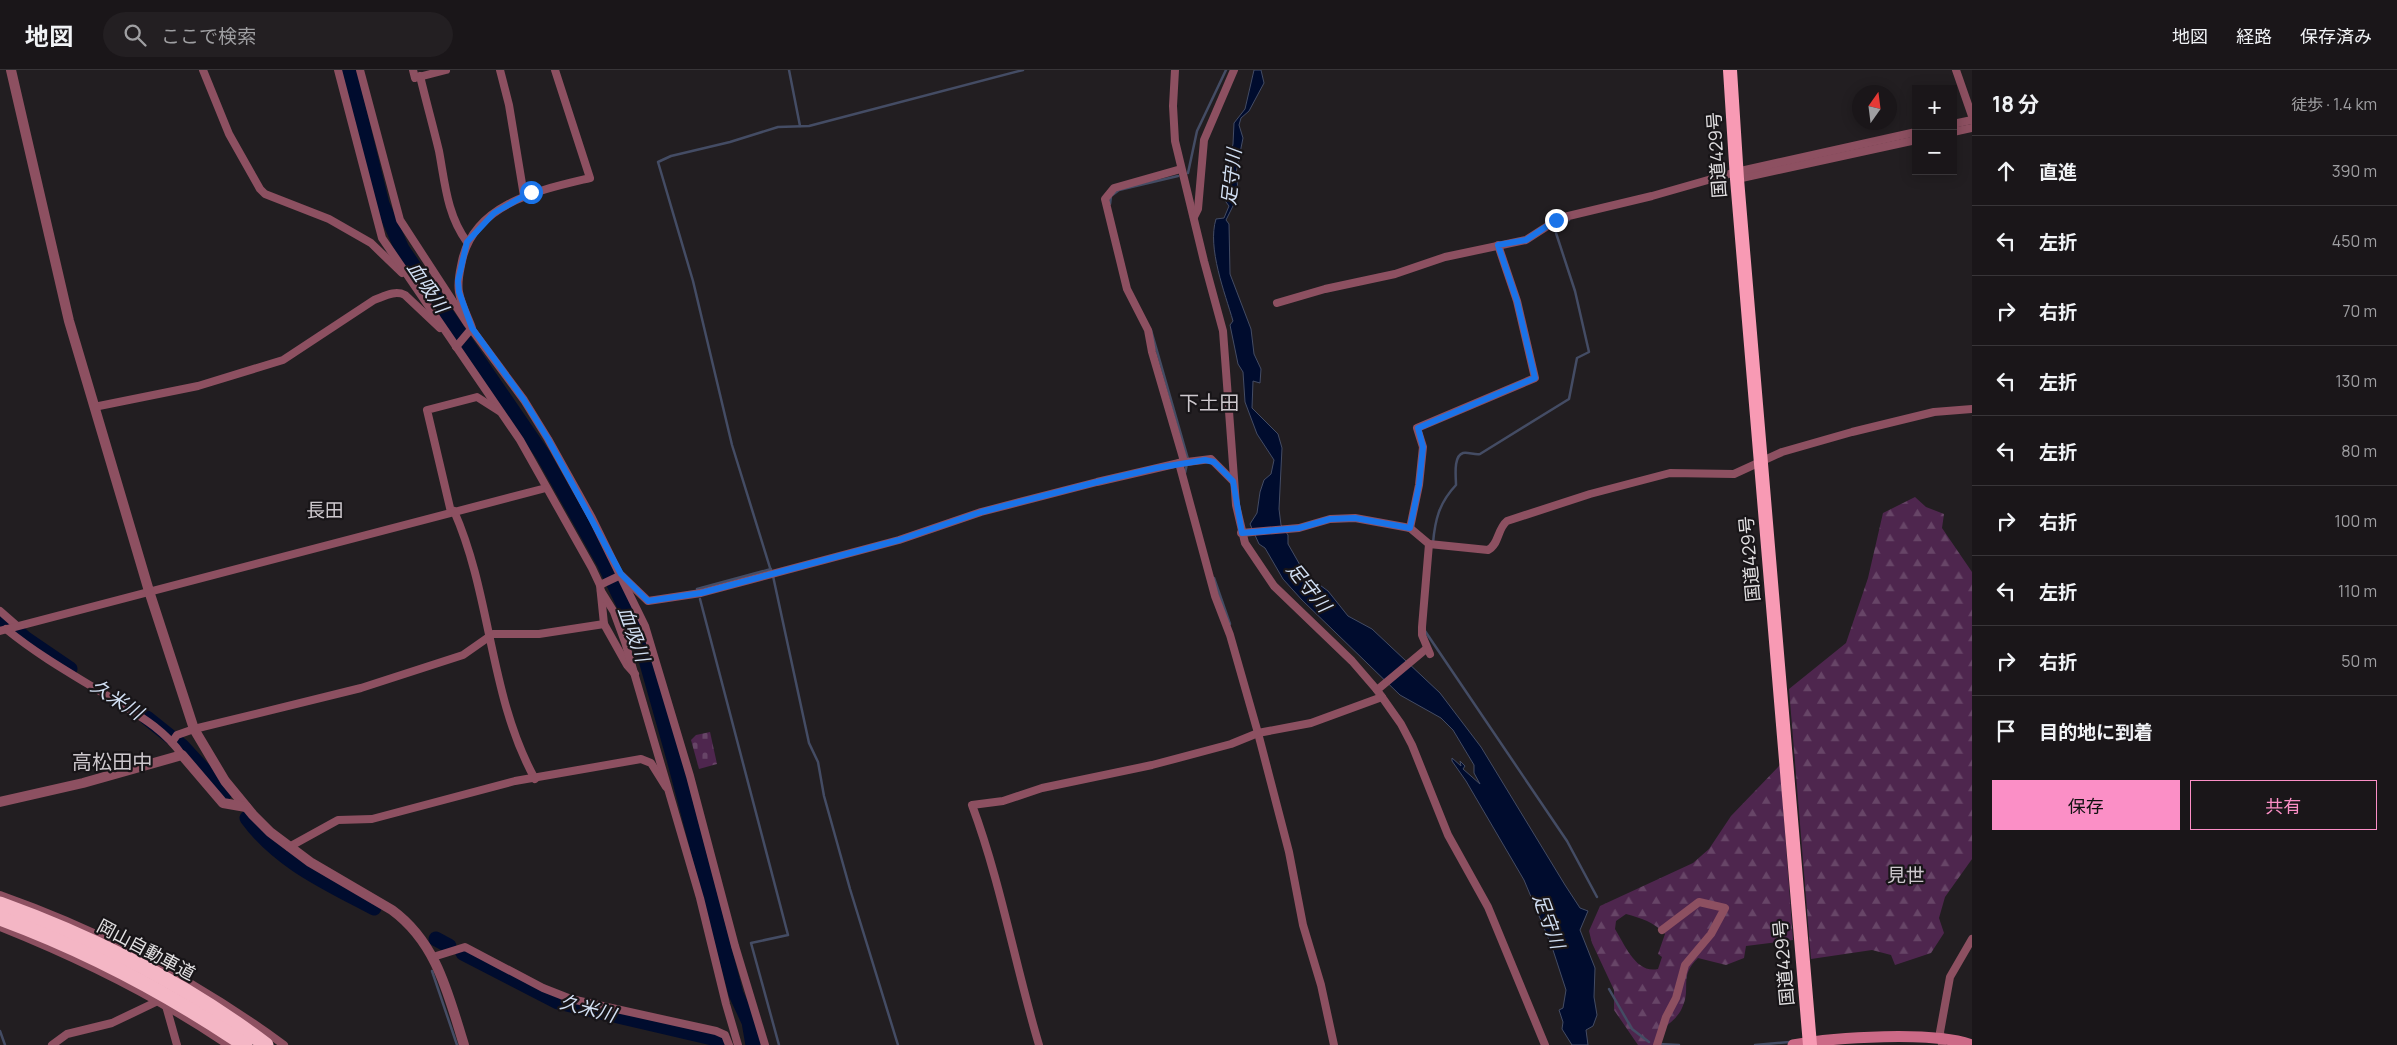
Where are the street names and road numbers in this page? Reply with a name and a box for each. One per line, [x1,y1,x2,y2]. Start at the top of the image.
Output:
street label: 国道429号 [1701,111,1731,199]
street label: 国道429号 [1733,515,1765,603]
street label: 岡山自動車道 [93,913,200,985]
street label: 国道429号 [1767,919,1799,1007]

